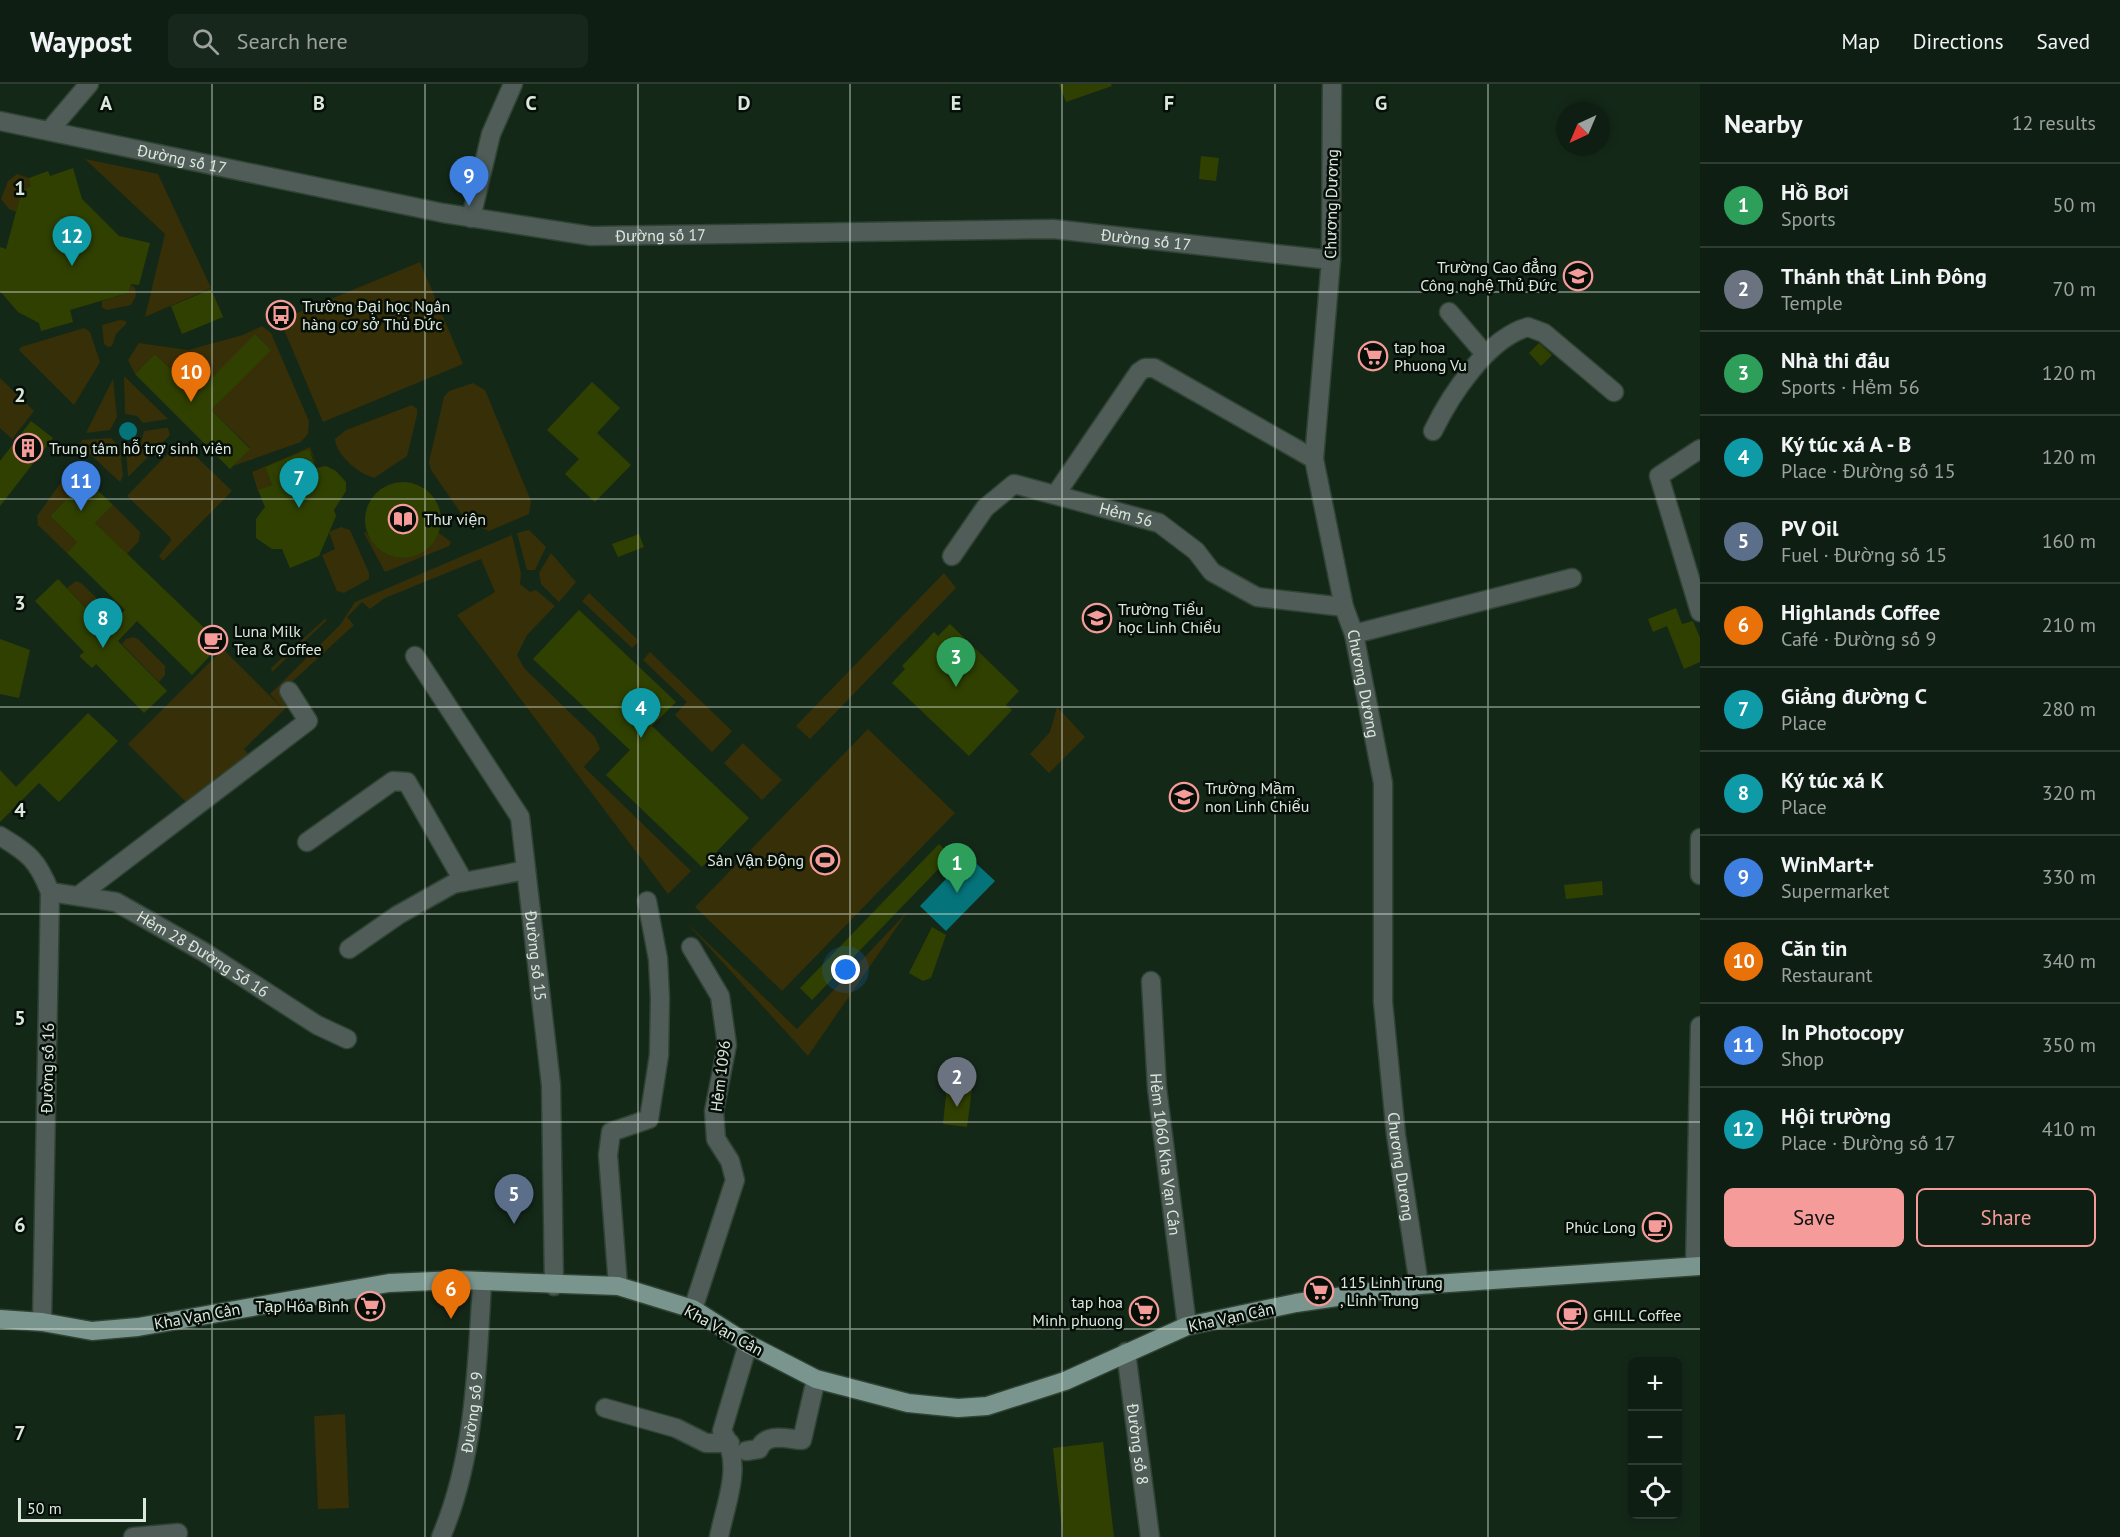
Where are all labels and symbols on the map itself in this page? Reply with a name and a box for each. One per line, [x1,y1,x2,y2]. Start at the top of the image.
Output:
text: A [100,90,113,116]
text: B [313,90,325,116]
text: C [525,90,537,116]
text: D [738,90,751,116]
text: E [951,90,961,116]
text: F [1164,90,1174,116]
text: G [1375,90,1387,116]
north arrow [1556,102,1610,156]
street label: Đường số 17 [135,140,228,178]
street label: Chương Dương [1320,149,1342,259]
pin: 9 [450,156,488,206]
text: 1 [14,175,26,201]
pin: 12 [52,216,92,266]
street label: Đường số 17 [614,224,706,246]
street label: Đường số 17 [1099,224,1192,254]
place label: Trường Cao đẳng Công nghệ Thủ Đức [1420,257,1557,295]
school or university icon: Trường Cao đẳng Công nghệ Thủ Đức [1562,260,1594,292]
place label: Trường Đại học Ngân hàng cơ sở Thủ Đức [302,296,450,334]
bus stop icon: Trường Đại học Ngân hàng cơ sở Thủ Đức [265,299,297,331]
place label: tap hoa Phuong Vu [1394,337,1467,375]
supermarket icon: tap hoa Phuong Vu [1357,340,1389,372]
pin: 10 [172,352,210,402]
text: 2 [14,382,26,408]
building icon: Trung tâm hỗ trợ sinh viên [12,432,44,464]
place label: Trung tâm hỗ trợ sinh viên [49,438,232,458]
pin: 7 [280,458,318,508]
pin: 11 [62,462,100,511]
street label: Hẻm 56 [1097,497,1155,531]
library icon: Thư viện [387,503,419,535]
place label: Thư viện [424,509,486,529]
text: 3 [14,590,26,616]
pin: 8 [84,598,122,648]
place label: Trường Tiểu học Linh Chiểu [1118,599,1221,637]
school or university icon: Trường Tiểu học Linh Chiểu [1081,602,1113,634]
place label: Luna Milk Tea & Coffee [234,621,322,659]
cafe icon: Luna Milk Tea & Coffee [197,624,229,656]
street label: Chương Dương [1343,628,1384,739]
pin: 3 [936,638,976,687]
pin: 4 [622,688,660,738]
place label: Trường Mầm non Linh Chiểu [1205,778,1309,816]
school or university icon: Trường Mầm non Linh Chiểu [1168,781,1200,813]
text: 4 [14,797,26,823]
sports icon: Sân Vận Động [809,844,841,876]
pin: 1 [938,844,976,893]
place label: Sân Vận Động [707,850,804,870]
street label: Hẻm 28 Đường Số 16 [133,906,273,1001]
street label: Đường số 15 [521,909,551,1002]
your location [831,955,860,984]
text: 5 [14,1005,26,1031]
street label: Đường số 16 [36,1023,58,1114]
street label: Hẻm 1096 [706,1039,734,1113]
pin: 2 [938,1058,976,1107]
street label: Hẻm 1060 Kha Vạn Cân [1146,1073,1185,1237]
street label: Chương Dương [1384,1111,1419,1222]
pin: 5 [494,1174,534,1224]
cafe icon: Phúc Long [1641,1211,1673,1243]
text: 6 [14,1212,26,1238]
place label: Phúc Long [1565,1217,1636,1237]
pin: 6 [432,1270,470,1319]
place label: 115 Linh Trung , Linh Trung [1340,1272,1443,1310]
supermarket icon: 115 Linh Trung , Linh Trung [1303,1275,1335,1307]
supermarket icon: Tạp Hóa Bình [354,1290,386,1322]
place label: tap hoa Minh phuong [1032,1292,1123,1330]
supermarket icon: tap hoa Minh phuong [1128,1295,1160,1327]
place label: Tạp Hóa Bình [256,1296,349,1316]
street label: Kha Vạn Cân [1186,1298,1276,1336]
street label: Kha Vạn Cân [152,1299,242,1333]
cafe icon: GHILL Coffee [1556,1299,1588,1331]
street label: Kha Vạn Cân [681,1300,767,1360]
place label: GHILL Coffee [1593,1305,1681,1325]
street label: Đường số 9 [456,1371,486,1455]
street label: Đường số 8 [1123,1401,1153,1486]
text: 7 [14,1420,26,1446]
scale bar [18,1495,146,1522]

